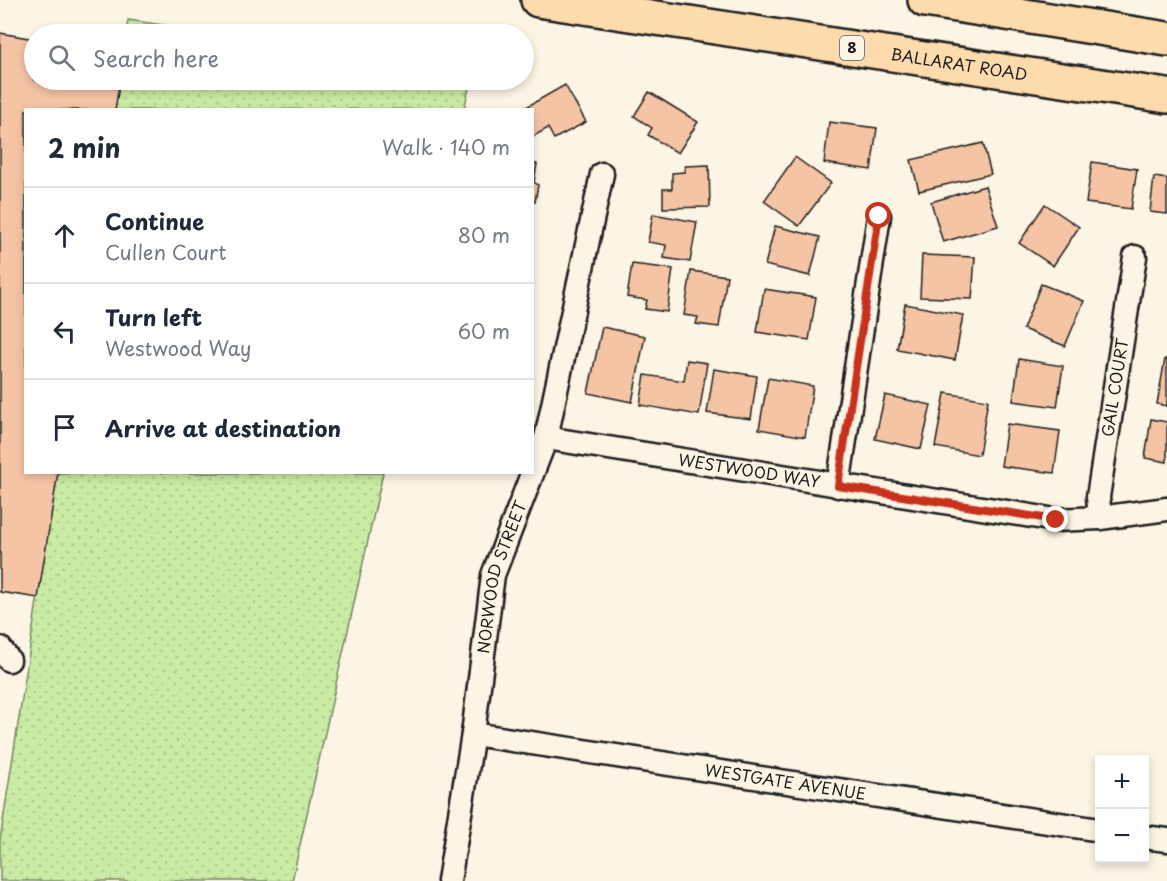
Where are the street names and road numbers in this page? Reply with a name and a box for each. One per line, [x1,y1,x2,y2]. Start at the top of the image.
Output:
road number: 8 [840,36,864,60]
street label: BALLARAT ROAD [889,41,1029,86]
street label: GAIL COURT [1094,336,1133,438]
street label: WESTWOOD WAY [677,446,822,493]
street label: NORWOOD STREET [470,497,532,655]
street label: WESTGATE AVENUE [703,757,868,805]

